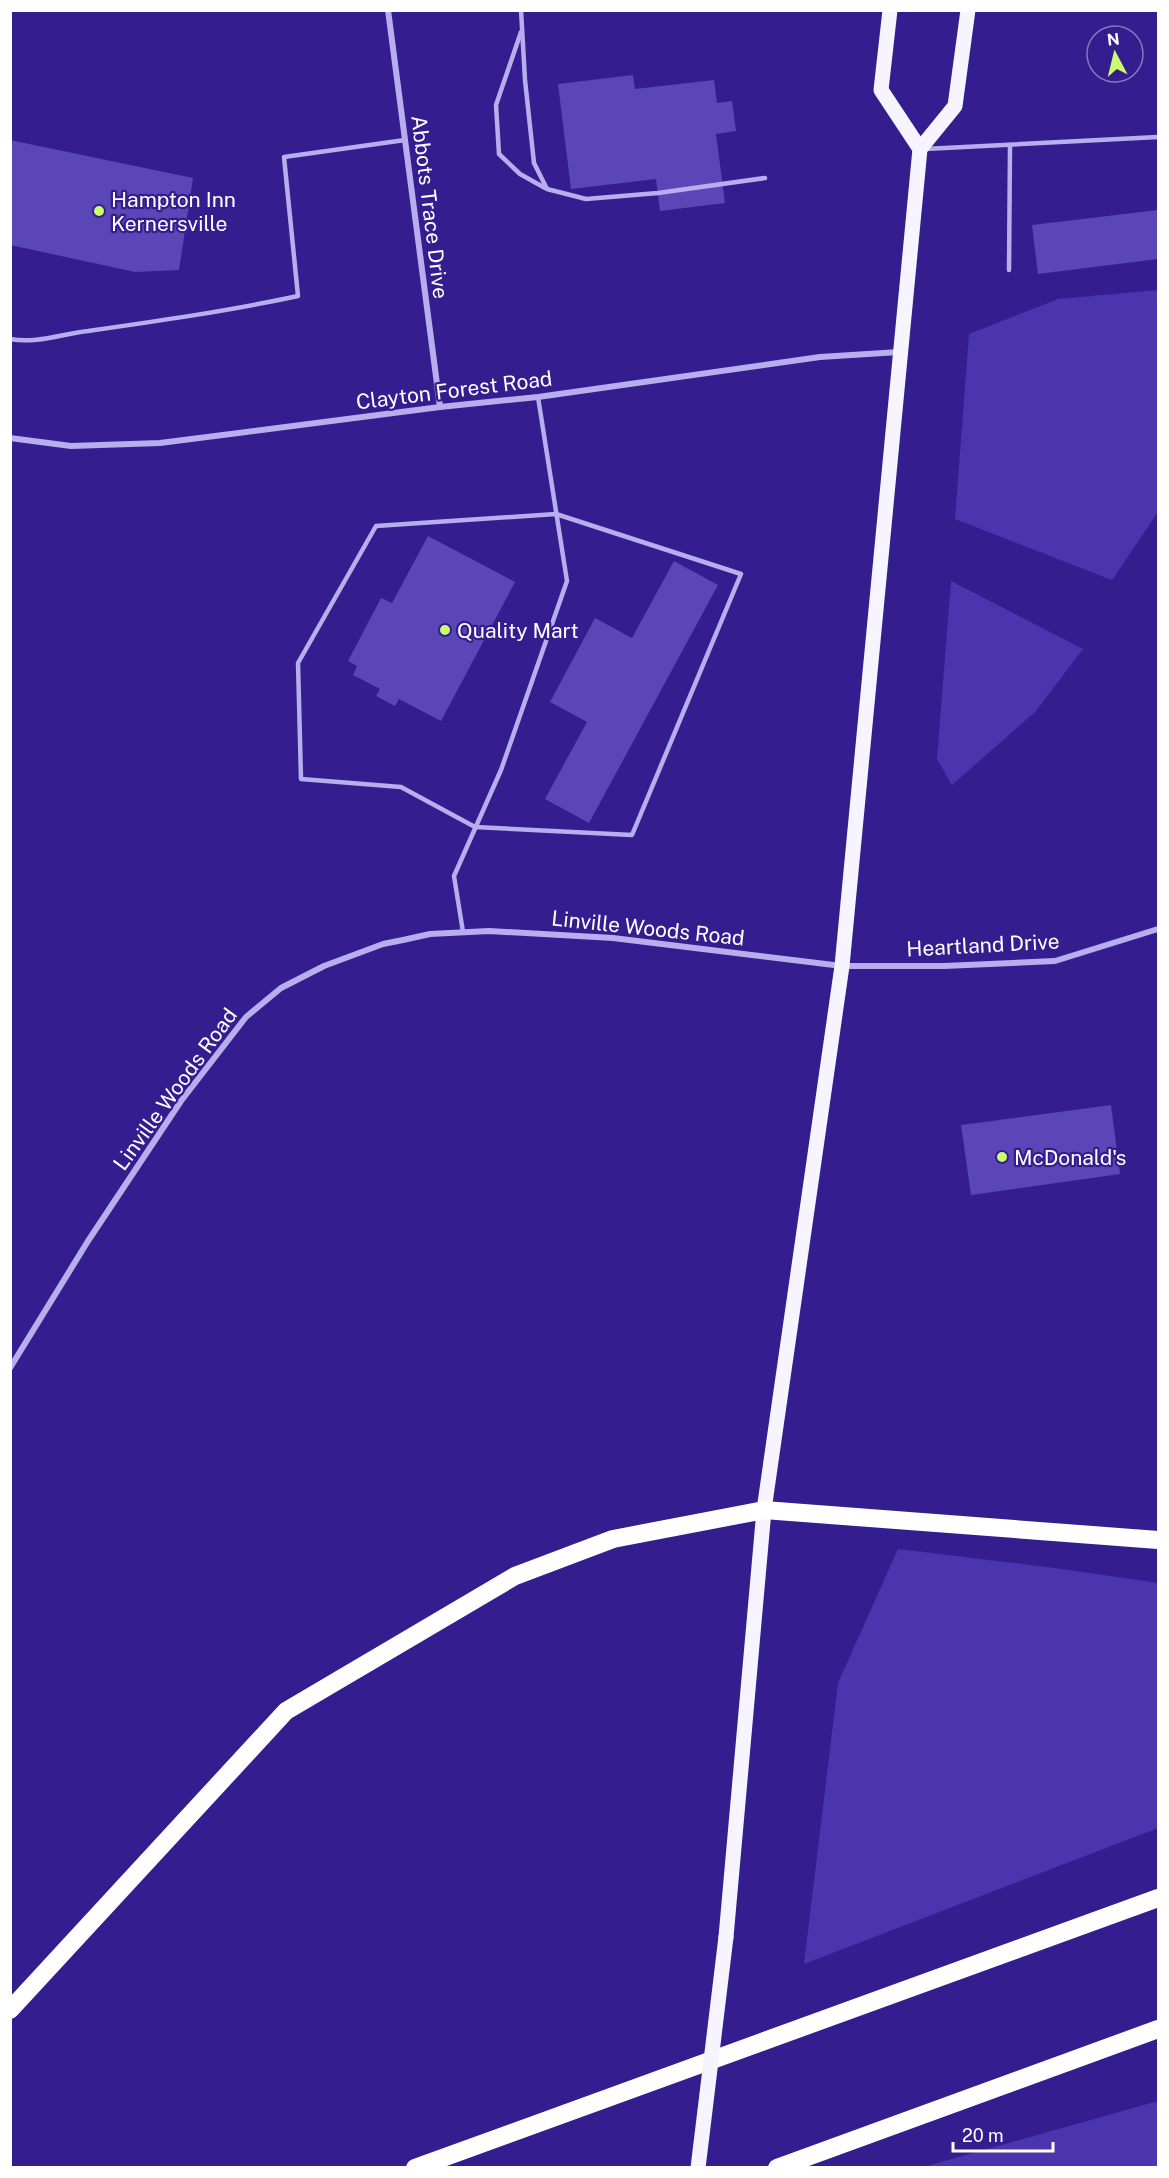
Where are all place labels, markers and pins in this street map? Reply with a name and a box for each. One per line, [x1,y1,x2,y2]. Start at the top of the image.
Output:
place label: Hampton Inn Kernersville [111,187,236,236]
marker: Hampton Inn Kernersville [92,204,106,218]
place label: Quality Mart [457,618,579,643]
marker: Quality Mart [438,623,452,637]
place label: McDonald's [1014,1145,1126,1170]
marker: McDonald's [995,1150,1009,1164]

